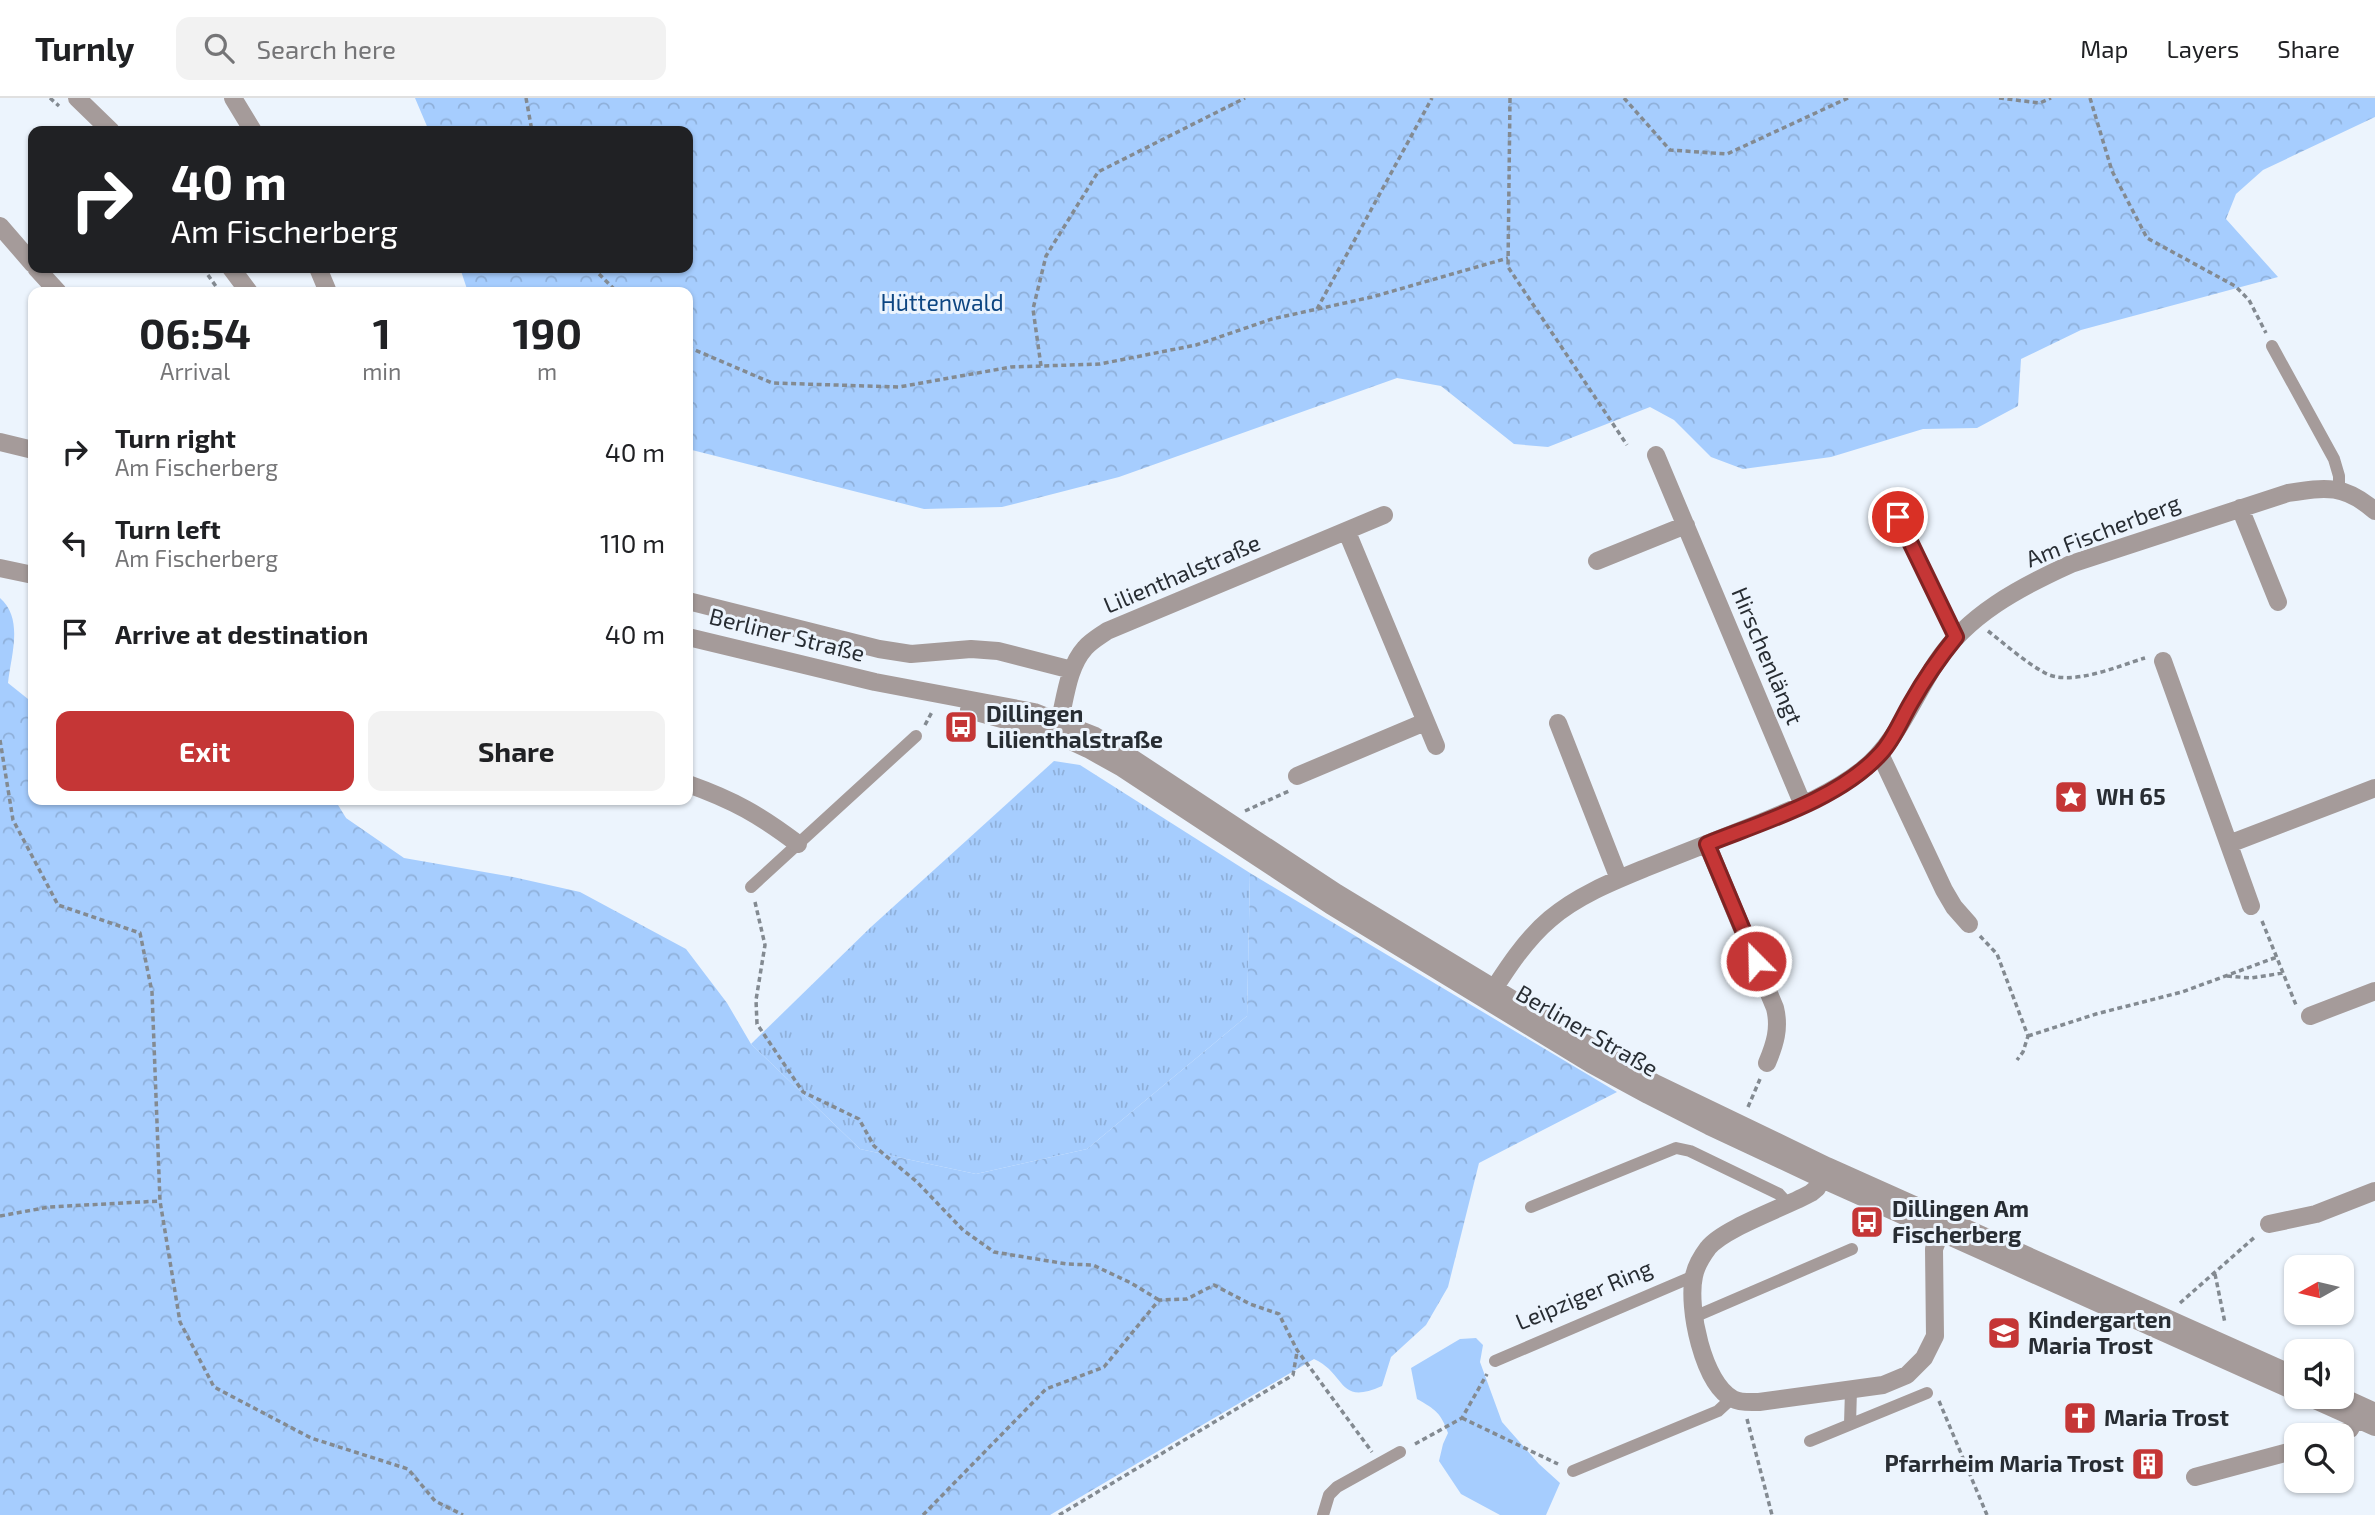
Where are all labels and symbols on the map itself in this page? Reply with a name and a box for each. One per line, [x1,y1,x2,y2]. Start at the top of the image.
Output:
park label: Hüttenwald [880,288,1004,316]
pin [1868,487,1928,547]
street label: Am Fischerberg [2022,488,2184,572]
street label: Lilienthalstraße [1099,527,1264,619]
street label: Hirschenlängt [1726,583,1810,729]
street label: Berliner Straße [707,601,868,667]
place label: Dillingen Lilienthalstraße [986,699,1163,753]
bus stop icon: Dillingen Lilienthalstraße [942,708,980,746]
place icon: WH 65 [2052,778,2090,816]
place label: WH 65 [2096,782,2166,810]
position arrow [1719,924,1793,998]
street label: Berliner Straße [1512,978,1663,1082]
place label: Dillingen Am Fischerberg [1892,1194,2029,1248]
bus stop icon: Dillingen Am Fischerberg [1848,1203,1886,1241]
street label: Leipziger Ring [1511,1253,1656,1335]
north arrow [2284,1255,2354,1325]
place label: Kindergarten Maria Trost [2028,1305,2172,1359]
school or university icon: Kindergarten Maria Trost [1985,1314,2023,1352]
church icon: Maria Trost [2061,1399,2099,1437]
place label: Maria Trost [2104,1403,2229,1431]
building icon: Pfarrheim Maria Trost [2129,1445,2167,1483]
place label: Pfarrheim Maria Trost [1885,1449,2124,1477]

